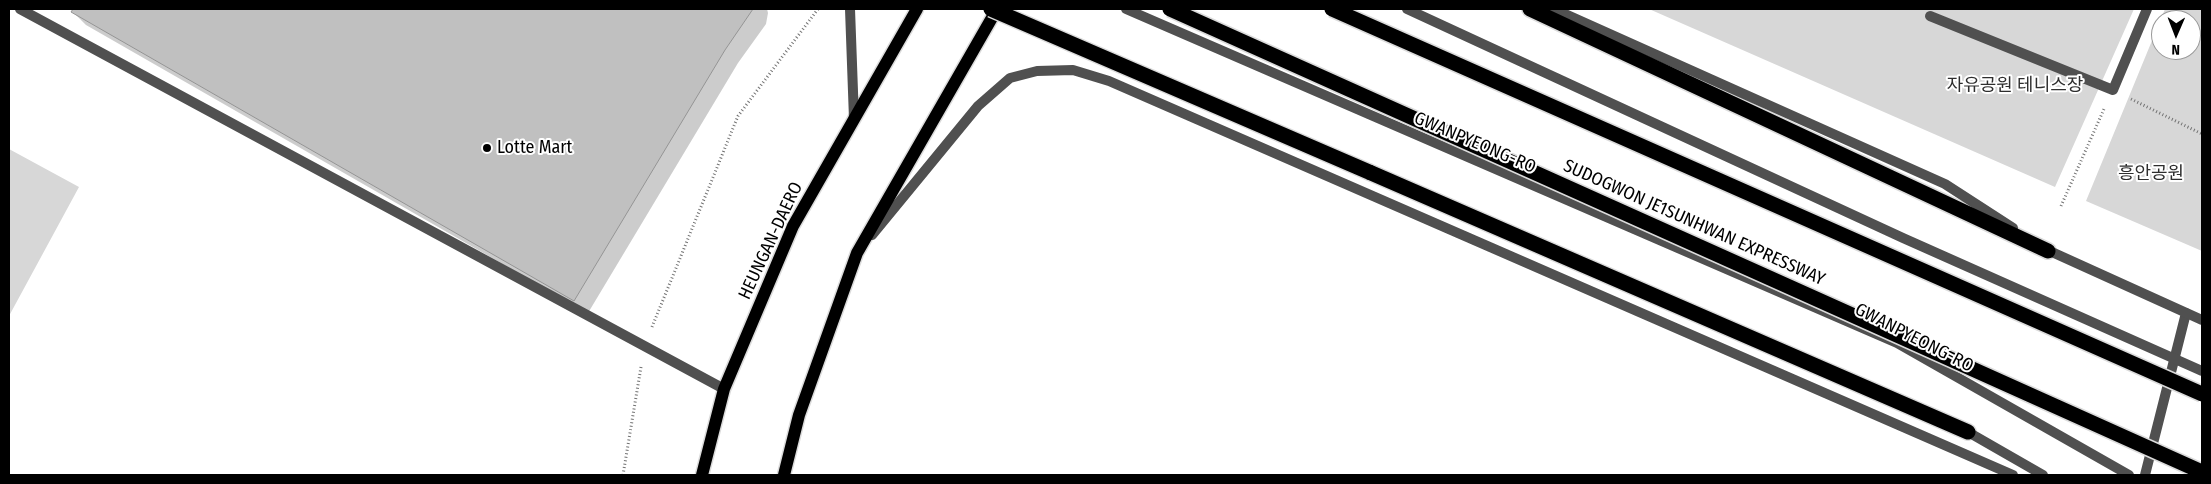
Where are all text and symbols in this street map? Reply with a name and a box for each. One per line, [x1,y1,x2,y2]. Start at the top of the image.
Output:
north arrow [2151,10,2201,60]
text: N [2171,41,2180,58]
park label: 자유공원 테니스장 [1947,75,2083,97]
street label: GWANPYEONG-RO [1411,108,1539,178]
place label: Lotte Mart [497,137,572,159]
marker: Lotte Mart [481,142,493,154]
street label: SUDOGWON JE1SUNHWAN EXPRESSWAY [1560,155,1828,291]
park label: 흥안공원 [2118,163,2184,185]
street label: HEUNGAN-DAERO [734,179,808,303]
street label: GWANPYEONG-RO [1851,299,1977,377]

